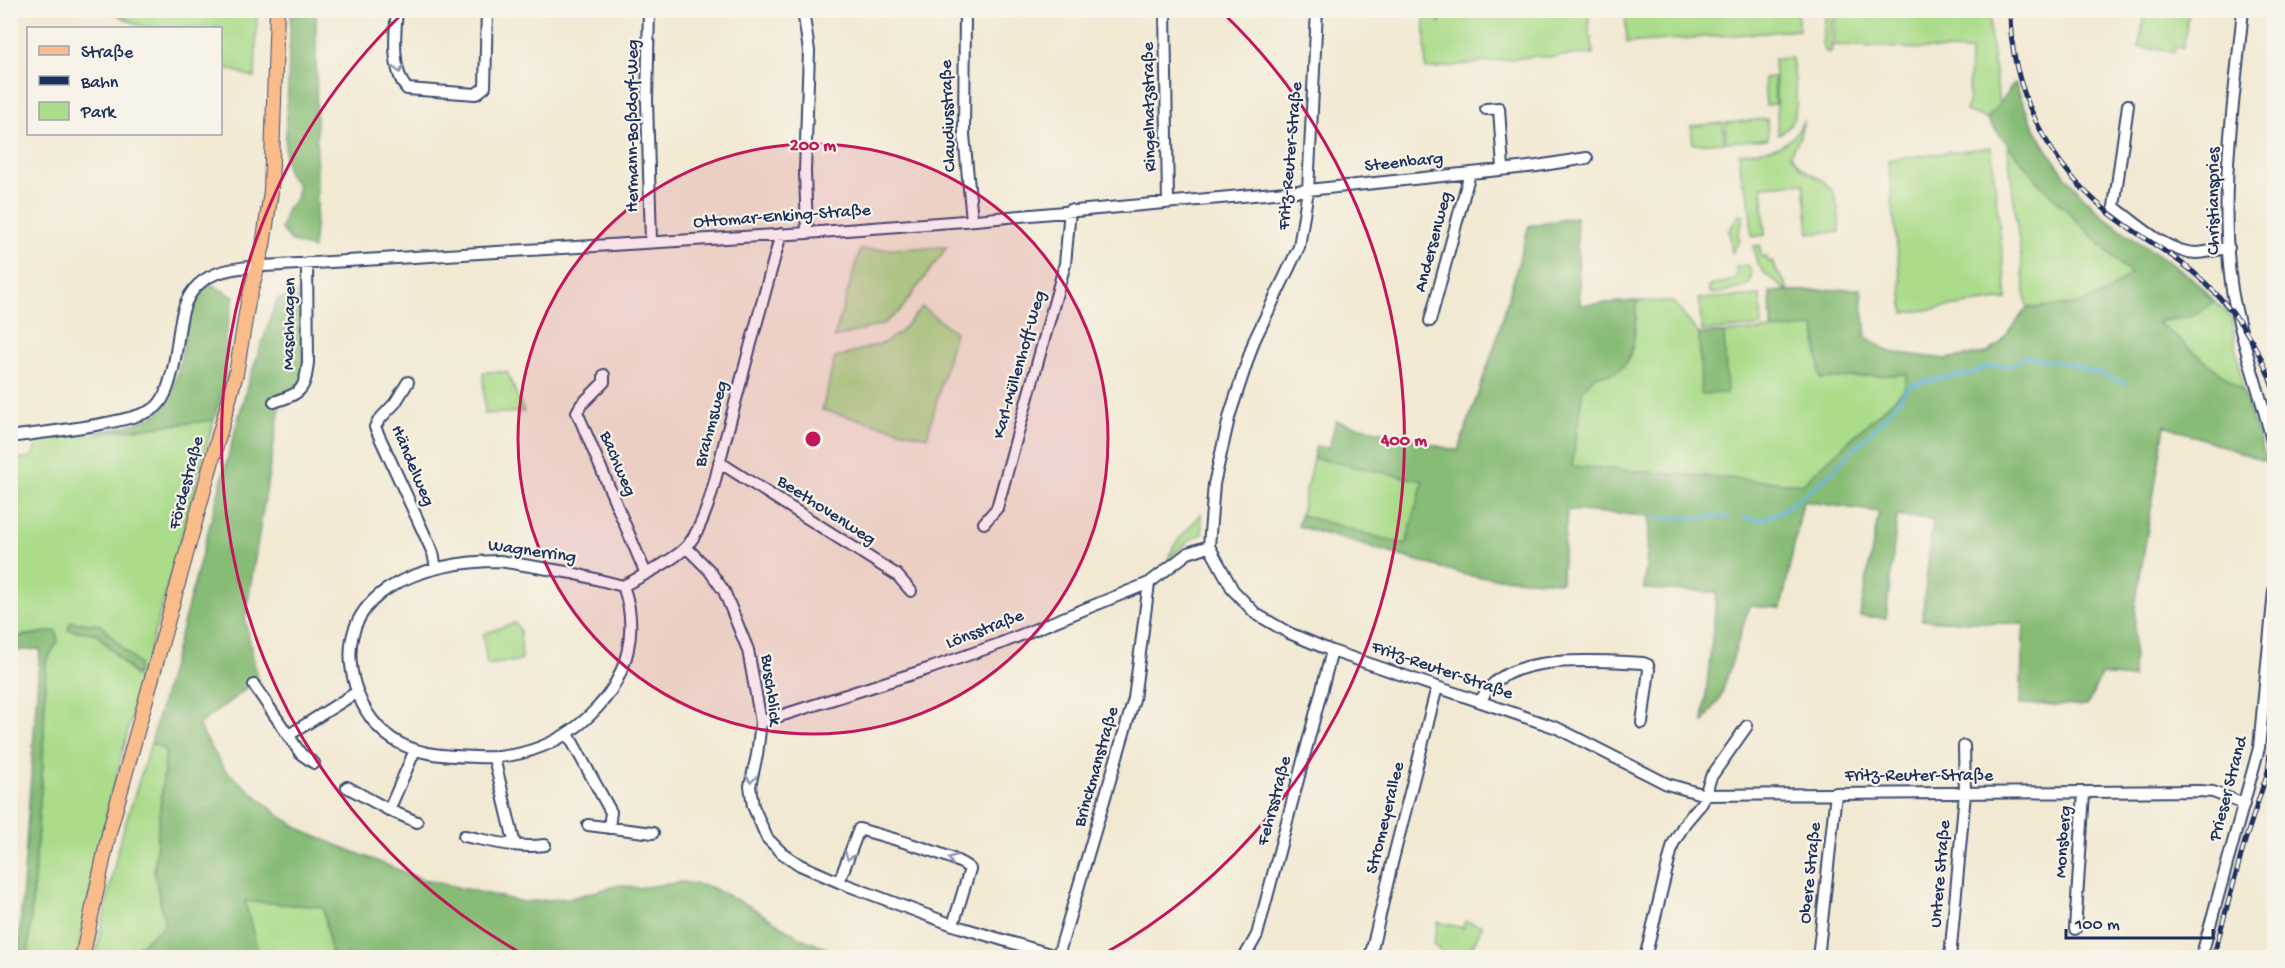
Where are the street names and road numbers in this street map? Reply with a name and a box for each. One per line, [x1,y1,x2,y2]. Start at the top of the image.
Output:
street label: Hermann-Boßdorf-Weg [623,39,644,213]
street label: Ringelnatzstraße [1138,41,1162,172]
street label: Claudiusstraße [937,59,961,172]
street label: Fritz-Reuter-Straße [1274,80,1308,232]
street label: Christianspries [2204,146,2225,255]
street label: Steenbarg [1364,148,1444,178]
street label: Andersenweg [1410,189,1458,295]
street label: Ottomar-Enking-Straße [692,200,872,234]
street label: Maschhagen [279,277,301,370]
street label: Karl-Müllenhoff-Weg [989,289,1051,441]
street label: Brahmsweg [690,379,734,470]
street label: Händelweg [386,422,438,510]
street label: Bachweg [594,427,640,500]
street label: Fördestraße [164,434,210,533]
street label: Beethovenweg [772,471,879,551]
street label: Wagnerring [487,535,577,569]
street label: Lönsstraße [943,605,1028,654]
street label: Fritz-Reuter-Straße [1367,637,1516,705]
street label: Buschblick [755,652,785,729]
street label: Brinckmanstraße [1070,704,1124,830]
street label: Prieser Strand [2205,733,2253,844]
street label: Fehrsstraße [1253,753,1297,849]
street label: Stromeyerallee [1362,759,1410,876]
street label: Fritz-Reuter-Straße [1844,766,1994,787]
street label: Monsberg [2051,805,2077,879]
street label: Untere Straße [1926,819,1956,929]
street label: Obere Straße [1795,821,1827,925]

